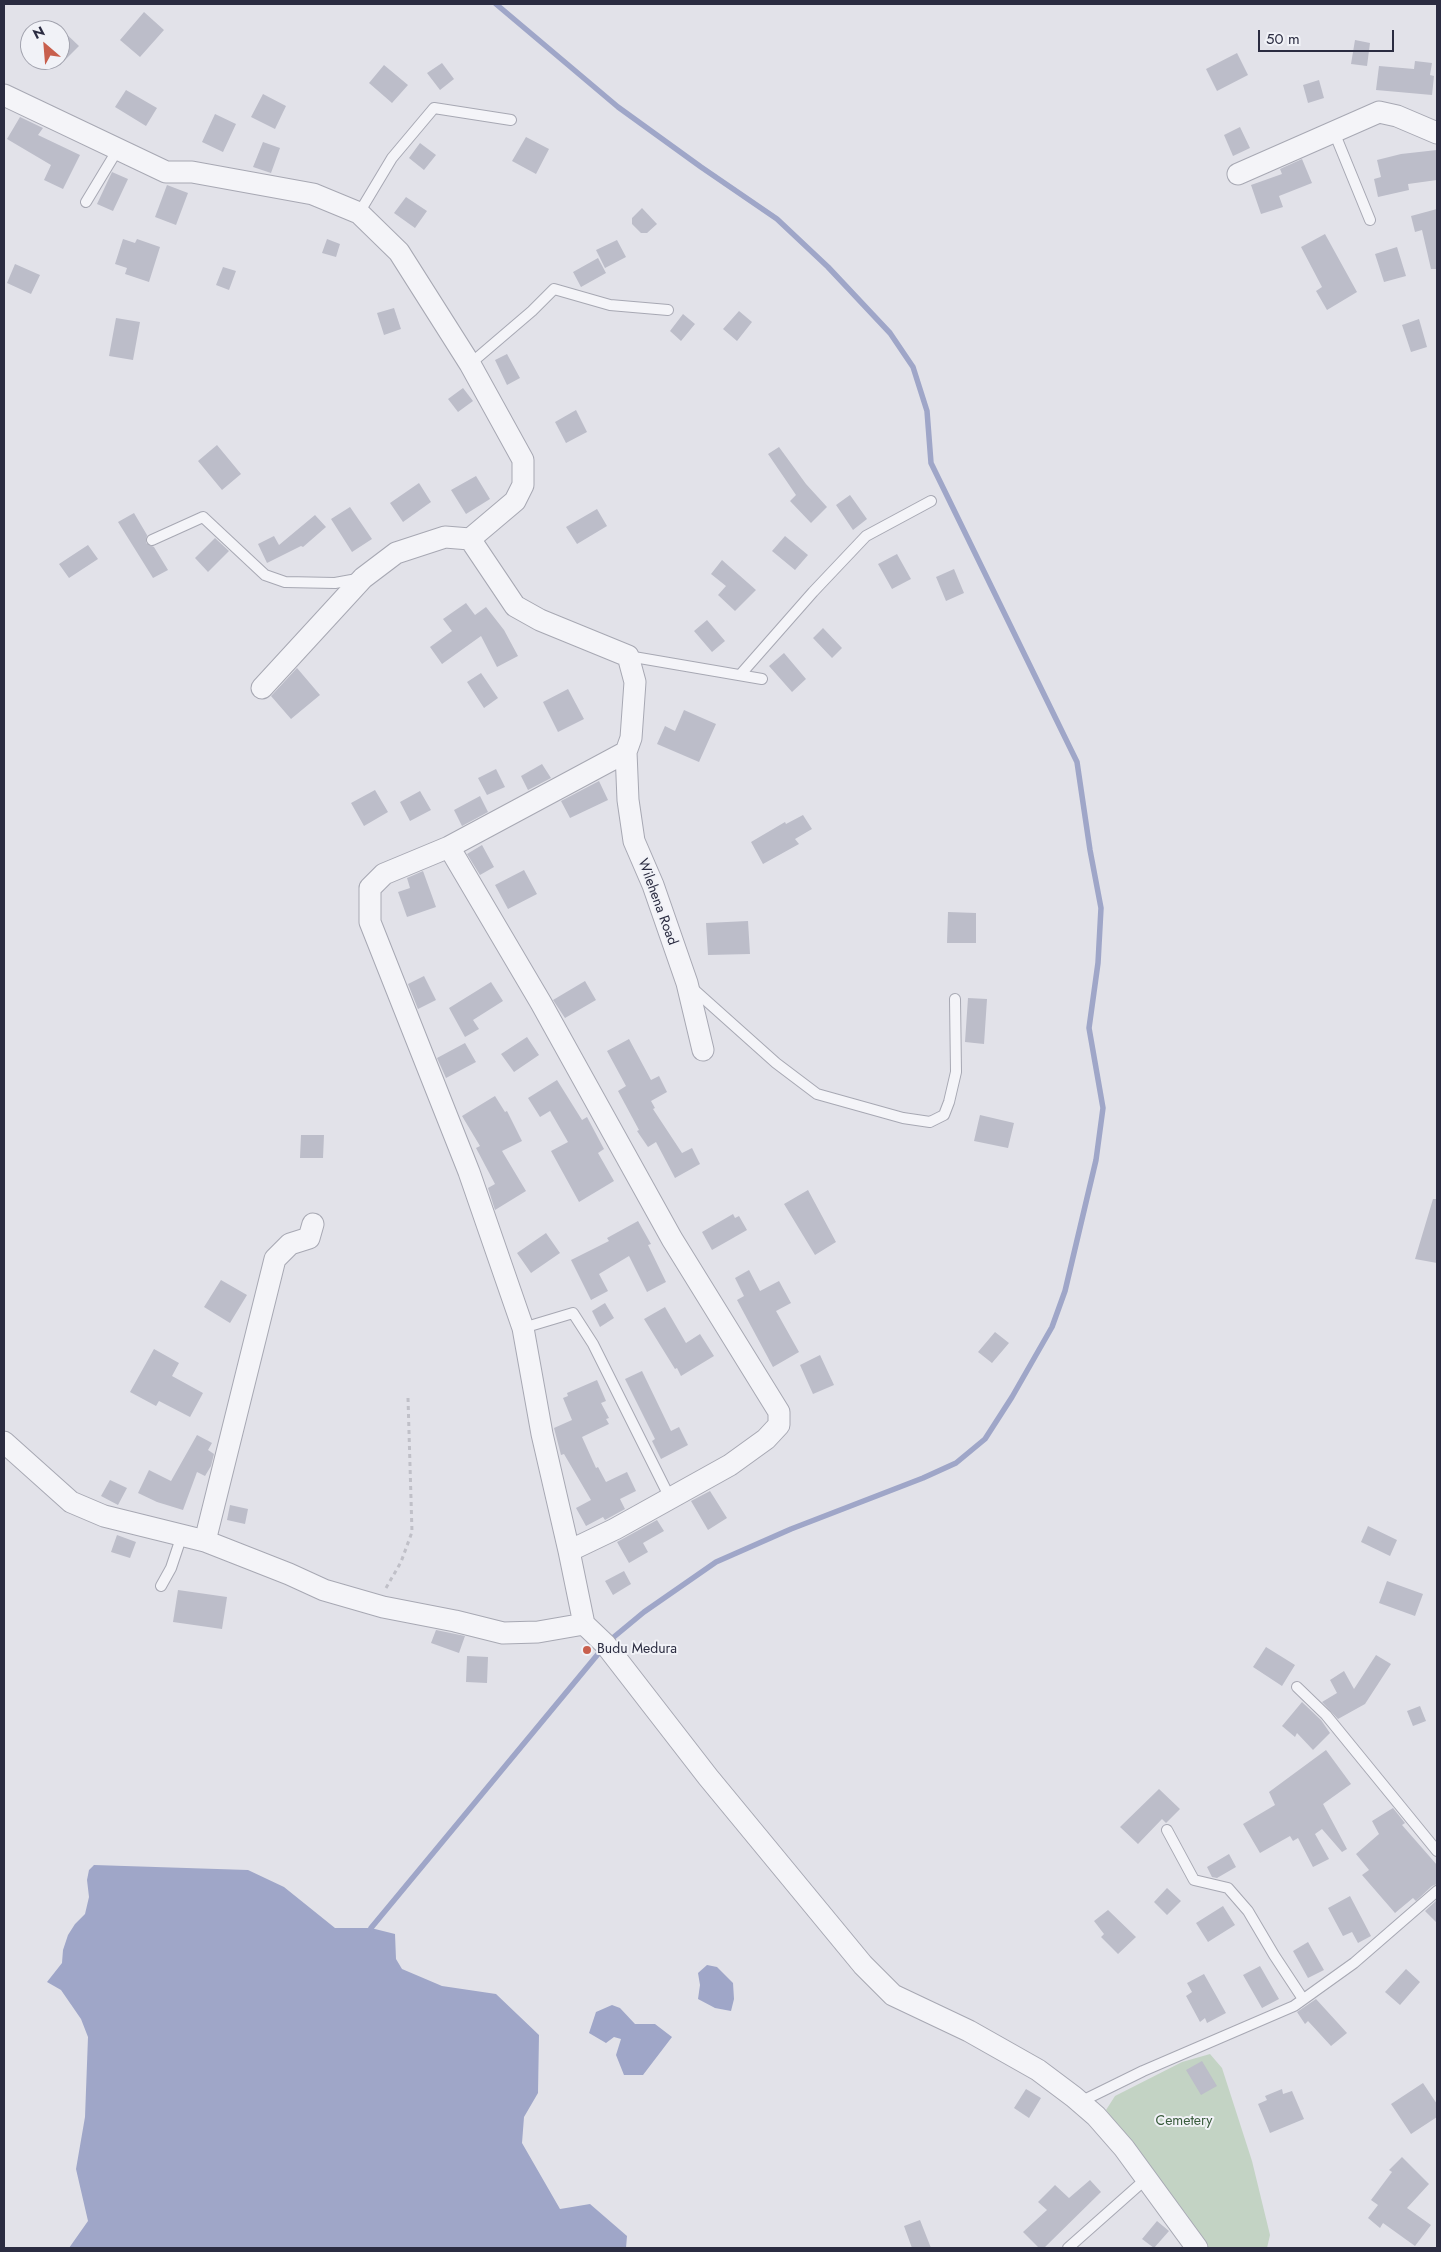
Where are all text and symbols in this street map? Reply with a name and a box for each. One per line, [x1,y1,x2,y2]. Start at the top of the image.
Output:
north arrow [20,20,70,70]
scale bar [1261,20,1397,52]
text: N [29,21,48,44]
text: 50 m [1266,28,1300,50]
street label: Wilehena Road [634,856,680,948]
place label: Budu Medura [597,1642,677,1658]
marker: Budu Medura [581,1644,593,1656]
park label: Cemetery [1156,2114,1212,2130]

